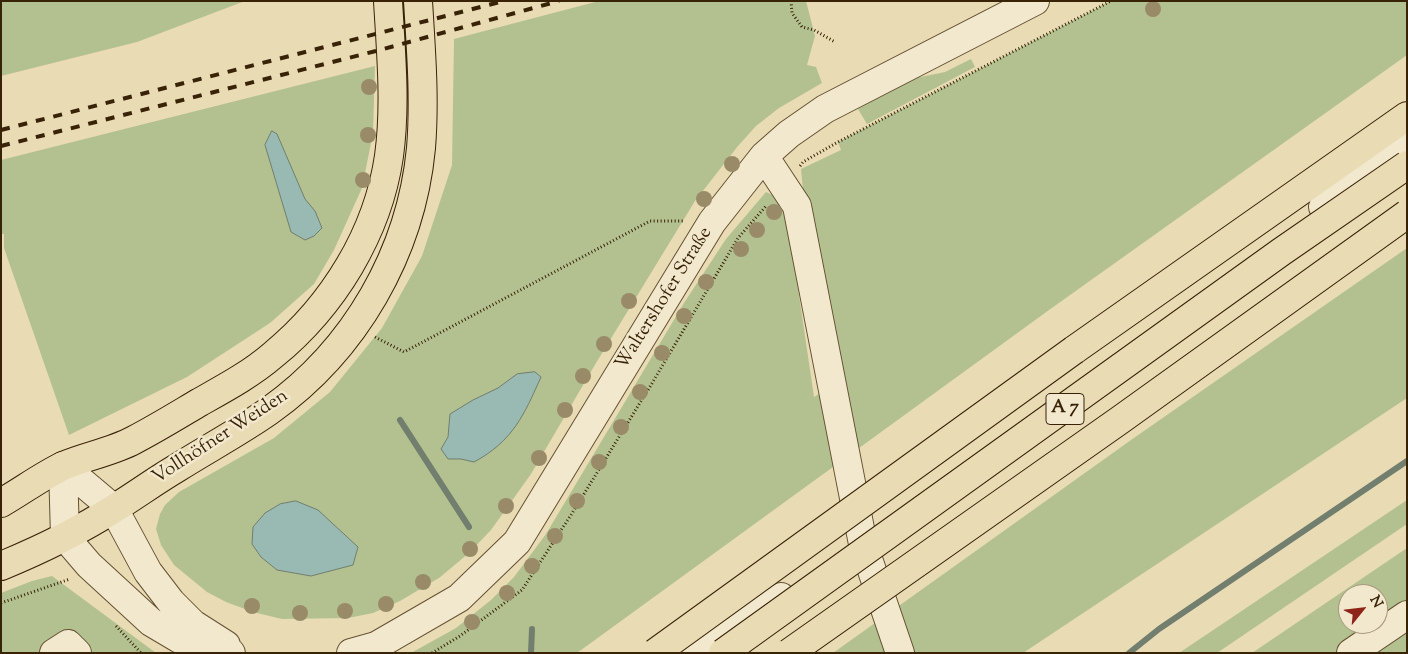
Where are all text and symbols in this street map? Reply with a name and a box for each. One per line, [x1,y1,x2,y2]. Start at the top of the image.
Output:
street label: Waltershofer Straße [612,223,718,375]
street label: Vollhöfner Weiden [149,386,293,490]
road number: A 7 [1046,394,1084,424]
north arrow [1338,584,1388,634]
text: N [1364,592,1387,612]

